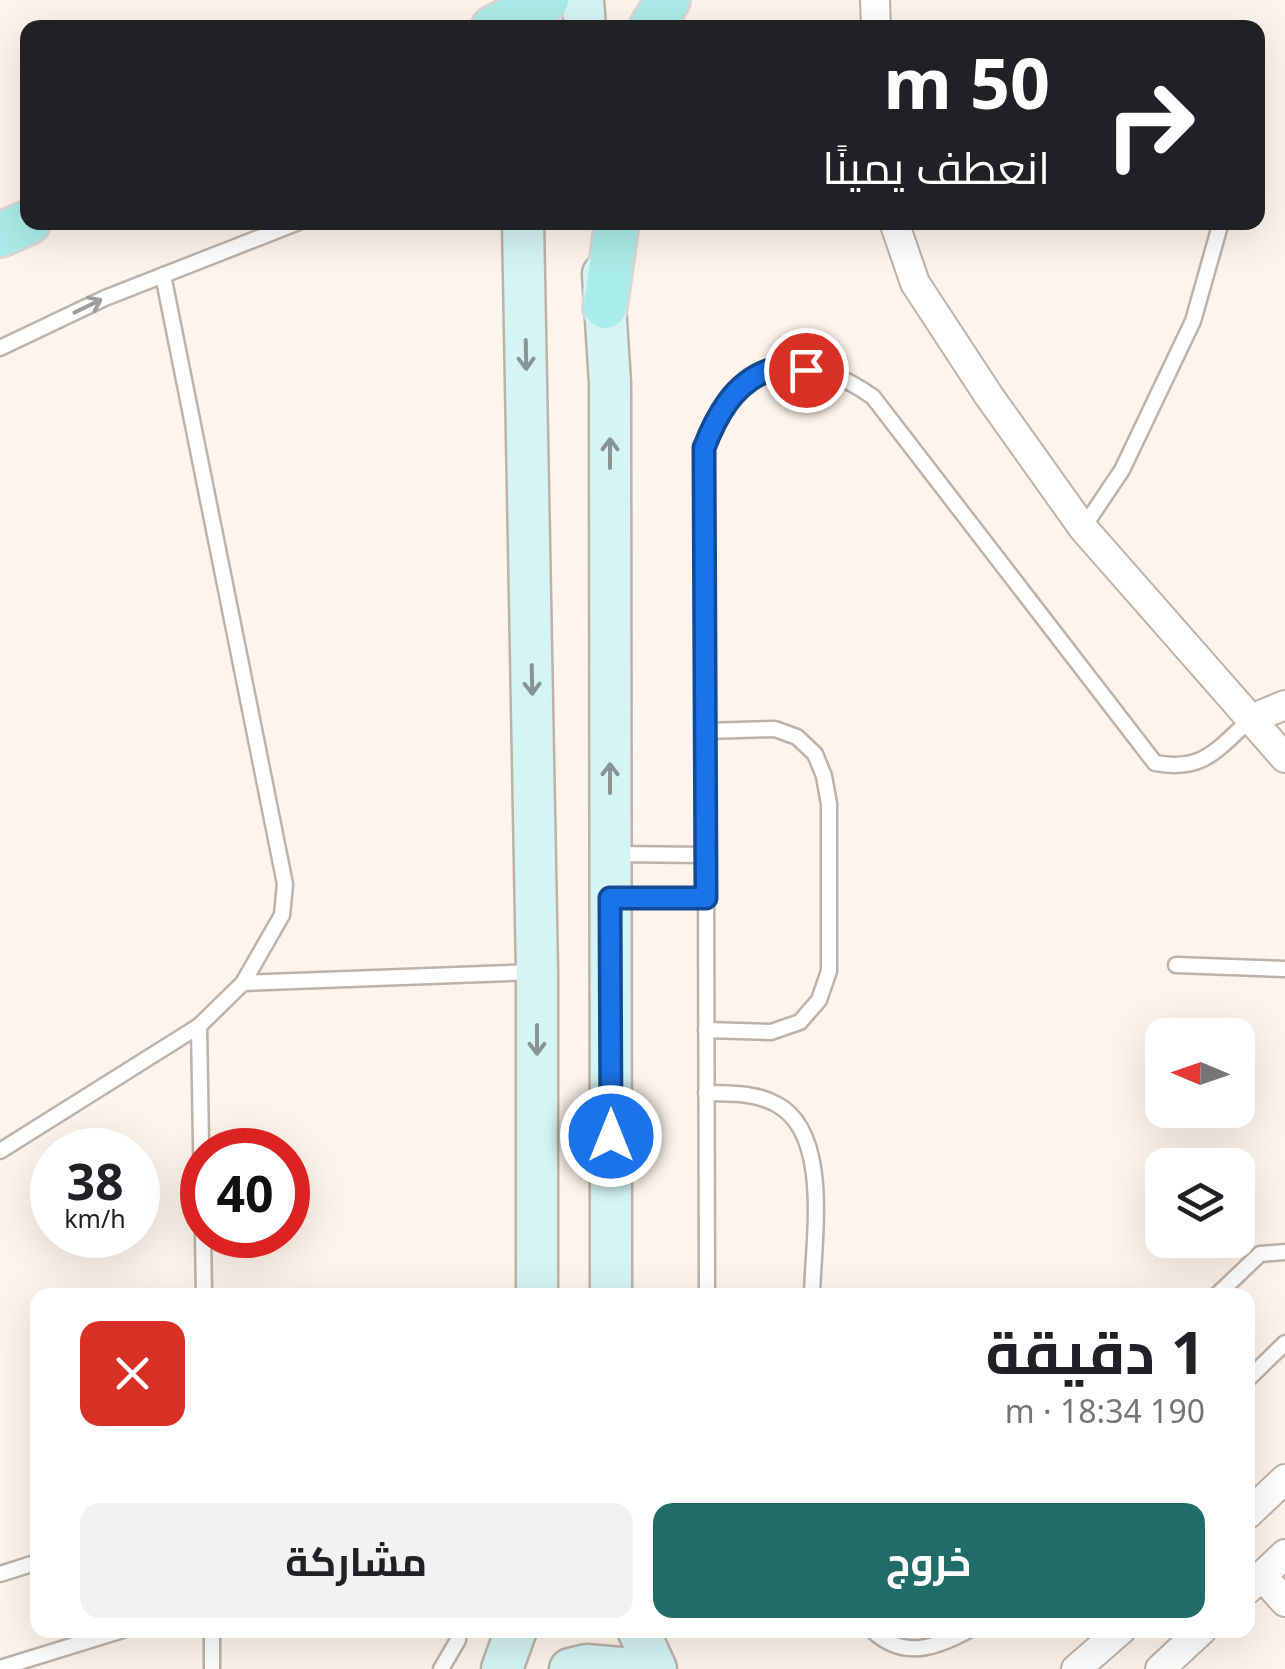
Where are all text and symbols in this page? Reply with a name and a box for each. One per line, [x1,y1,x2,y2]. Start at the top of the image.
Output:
text: 50 m [883,34,1050,130]
icon: right [1085,60,1215,190]
text: انعطف يمينًا [822,136,1050,197]
one-way arrow [73,296,102,315]
pin [764,328,849,413]
one-way arrow [516,338,535,370]
icon: arrive [779,343,834,398]
one-way arrow [600,437,620,470]
one-way arrow [522,663,541,695]
one-way arrow [600,762,620,794]
north arrow [1145,1018,1255,1128]
map controls [1145,1018,1255,1258]
one-way arrow [528,1022,546,1055]
position arrow [559,1084,663,1188]
speed limit sign: 40 [180,1128,310,1258]
text: 38 [66,1147,124,1215]
button: layers [1145,1148,1255,1258]
text: km/h [64,1201,126,1235]
text: 1 دقيقة [985,1310,1205,1392]
button: close [80,1321,185,1426]
text: 190 m · 18:34 [1005,1389,1205,1432]
button: مشاركة [80,1503,633,1618]
button: خروج [653,1503,1205,1618]

